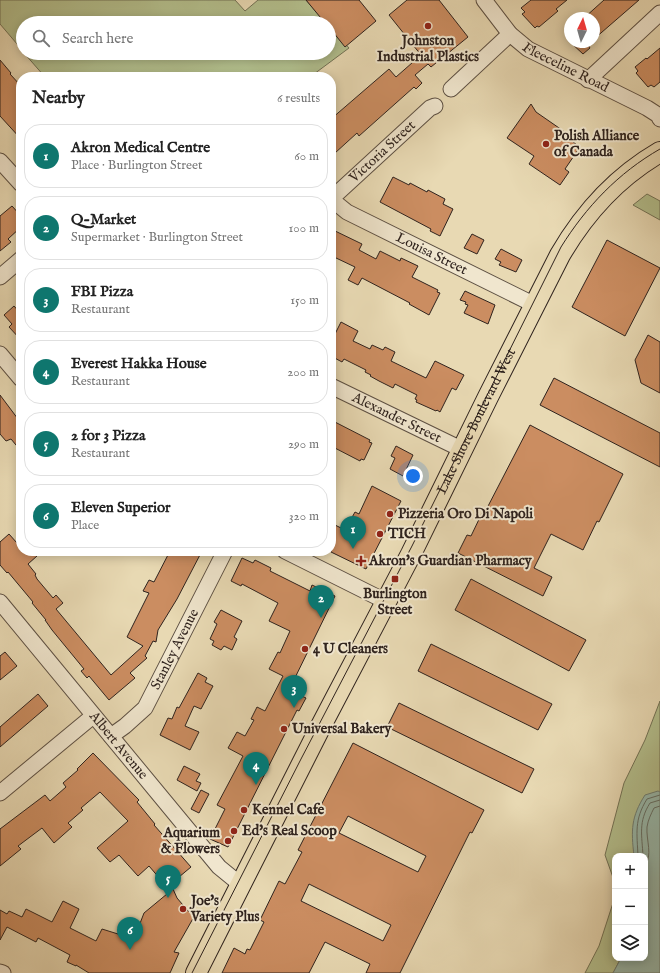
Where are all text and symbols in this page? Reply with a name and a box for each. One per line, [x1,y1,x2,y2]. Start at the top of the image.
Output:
north arrow [564,12,600,48]
search box [16,16,336,60]
marker: Johnston Industrial Plastics [423,21,433,31]
icon: search [30,27,52,49]
text: Search here [62,29,133,48]
place label: Johnston Industrial Plastics [377,32,479,66]
street label: Fleeceline Road [518,39,612,97]
text: Nearby [32,88,85,109]
text: 6 results [277,90,320,107]
street label: Victoria Street [345,116,420,187]
place label: Polish Alliance of Canada [554,127,640,161]
text: Akron Medical Centre [71,138,210,157]
marker: Polish Alliance of Canada [541,139,551,149]
text: 1 [44,148,48,165]
text: 60 m [294,148,319,165]
text: Place · Burlington Street [71,157,202,174]
text: Q-Market [71,210,136,229]
text: 2 [43,220,49,237]
text: 100 m [289,220,319,237]
text: Supermarket · Burlington Street [71,229,243,246]
street label: Louisa Street [393,229,470,279]
text: FBI Pizza [71,282,133,301]
text: 3 [44,292,48,309]
text: 150 m [290,292,319,309]
text: Restaurant [71,301,130,318]
street label: Lake Shore Boulevard West [433,345,520,497]
text: Everest Hakka House [71,354,207,373]
text: 4 [43,364,49,381]
text: 200 m [287,364,319,381]
text: Restaurant [71,373,130,390]
street label: Alexander Street [348,388,444,447]
text: 2 for 3 Pizza [71,426,145,445]
text: 5 [44,436,48,453]
text: 290 m [288,436,319,453]
text: Restaurant [71,445,130,462]
your location [403,466,423,486]
text: Eleven Superior [71,498,171,517]
place label: Pizzeria Oro Di Napoli [398,505,533,523]
text: 6 [43,508,49,525]
text: 320 m [289,508,319,525]
marker: Pizzeria Oro Di Napoli [385,509,395,519]
pin: 1 [340,516,366,549]
text: Place [71,517,99,534]
place label: TICH [387,525,426,543]
marker: TICH [375,529,385,539]
place label: Akron's Guardian Pharmacy [368,552,533,570]
marker: Akron's Guardian Pharmacy [356,556,366,566]
marker: Burlington Street [390,574,400,584]
pin: 2 [308,585,334,618]
place label: Burlington Street [363,585,428,619]
street label: Stanley Avenue [147,605,203,693]
place label: 4 U Cleaners [313,640,388,658]
marker: 4 U Cleaners [300,644,310,654]
pin: 3 [281,675,307,708]
street label: Albert Avenue [84,707,152,784]
place label: Universal Bakery [291,720,392,738]
marker: Universal Bakery [279,724,289,734]
pin: 4 [243,752,269,785]
place label: Kennel Cafe [252,801,325,819]
marker: Kennel Cafe [239,805,249,815]
place label: Ed's Real Scoop [242,822,337,840]
place label: Aquarium & Flowers [161,824,220,858]
marker: Ed's Real Scoop [229,826,239,836]
marker: Aquarium & Flowers [223,836,233,846]
map controls [612,853,648,961]
button: + [612,853,648,889]
pin: 5 [155,865,181,898]
button: − [612,889,648,925]
place label: Joe's Variety Plus [189,892,259,926]
marker: Joe's Variety Plus [178,904,188,914]
pin: 6 [117,917,143,950]
button: layers [612,925,648,961]

